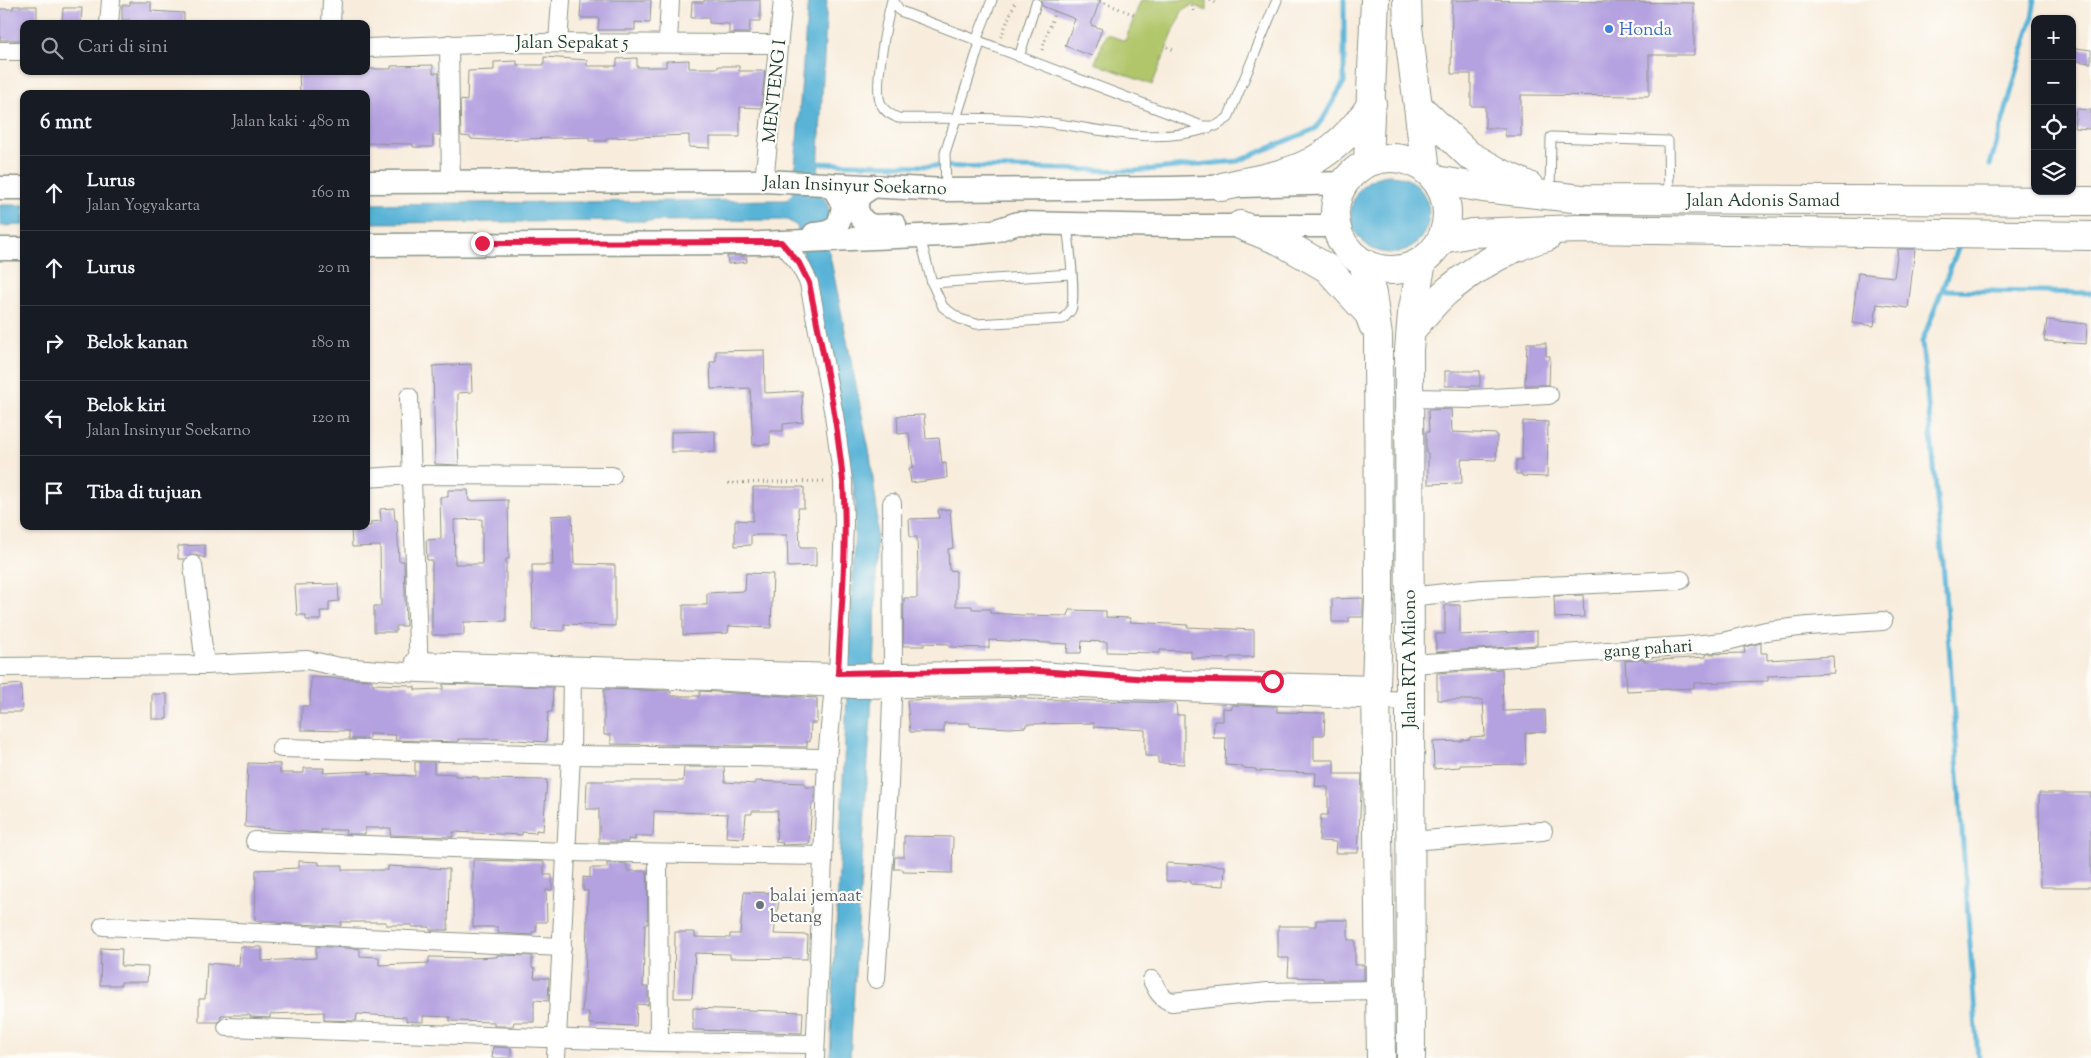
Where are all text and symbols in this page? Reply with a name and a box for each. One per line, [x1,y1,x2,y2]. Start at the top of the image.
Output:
map controls [2031,15,2076,195]
button: + [2031,15,2076,60]
place label: Honda [1619,18,1672,44]
search box [20,20,370,75]
marker: Honda [1603,23,1615,35]
street label: Jalan Sepakat 5 [515,31,628,57]
icon: search [38,34,66,62]
text: Cari di sini [78,34,168,61]
street label: MENTENG I [758,38,794,144]
button: − [2031,60,2076,105]
button: locate [2031,105,2076,150]
text: 6 mnt [40,108,92,138]
text: Jalan kaki · 480 m [232,111,350,134]
button: layers [2031,150,2076,195]
text: Lurus [87,168,135,195]
street label: Jalan Insinyur Soekarno [762,171,947,203]
icon: ahead [40,179,68,207]
text: 160 m [312,182,350,205]
street label: Jalan Adonis Samad [1685,189,1840,215]
text: Jalan Yogyakarta [87,195,200,218]
route end [471,232,494,255]
icon: ahead [40,254,68,282]
text: Lurus [87,255,135,282]
text: 20 m [317,257,350,280]
icon: right [40,329,68,357]
text: Belok kanan [87,330,188,357]
text: 180 m [311,332,350,355]
text: Belok kiri [87,393,166,420]
icon: left [40,404,68,432]
text: 120 m [312,407,350,430]
text: Jalan Insinyur Soekarno [87,420,250,443]
icon: arrive [40,479,68,507]
text: Tiba di tujuan [87,480,202,507]
street label: Jalan RTA Milono [1398,589,1424,729]
street label: gang pahari [1603,634,1693,666]
route start [1261,670,1284,693]
place label: balai jemaat betang [770,884,861,931]
marker: balai jemaat betang [754,899,766,911]

